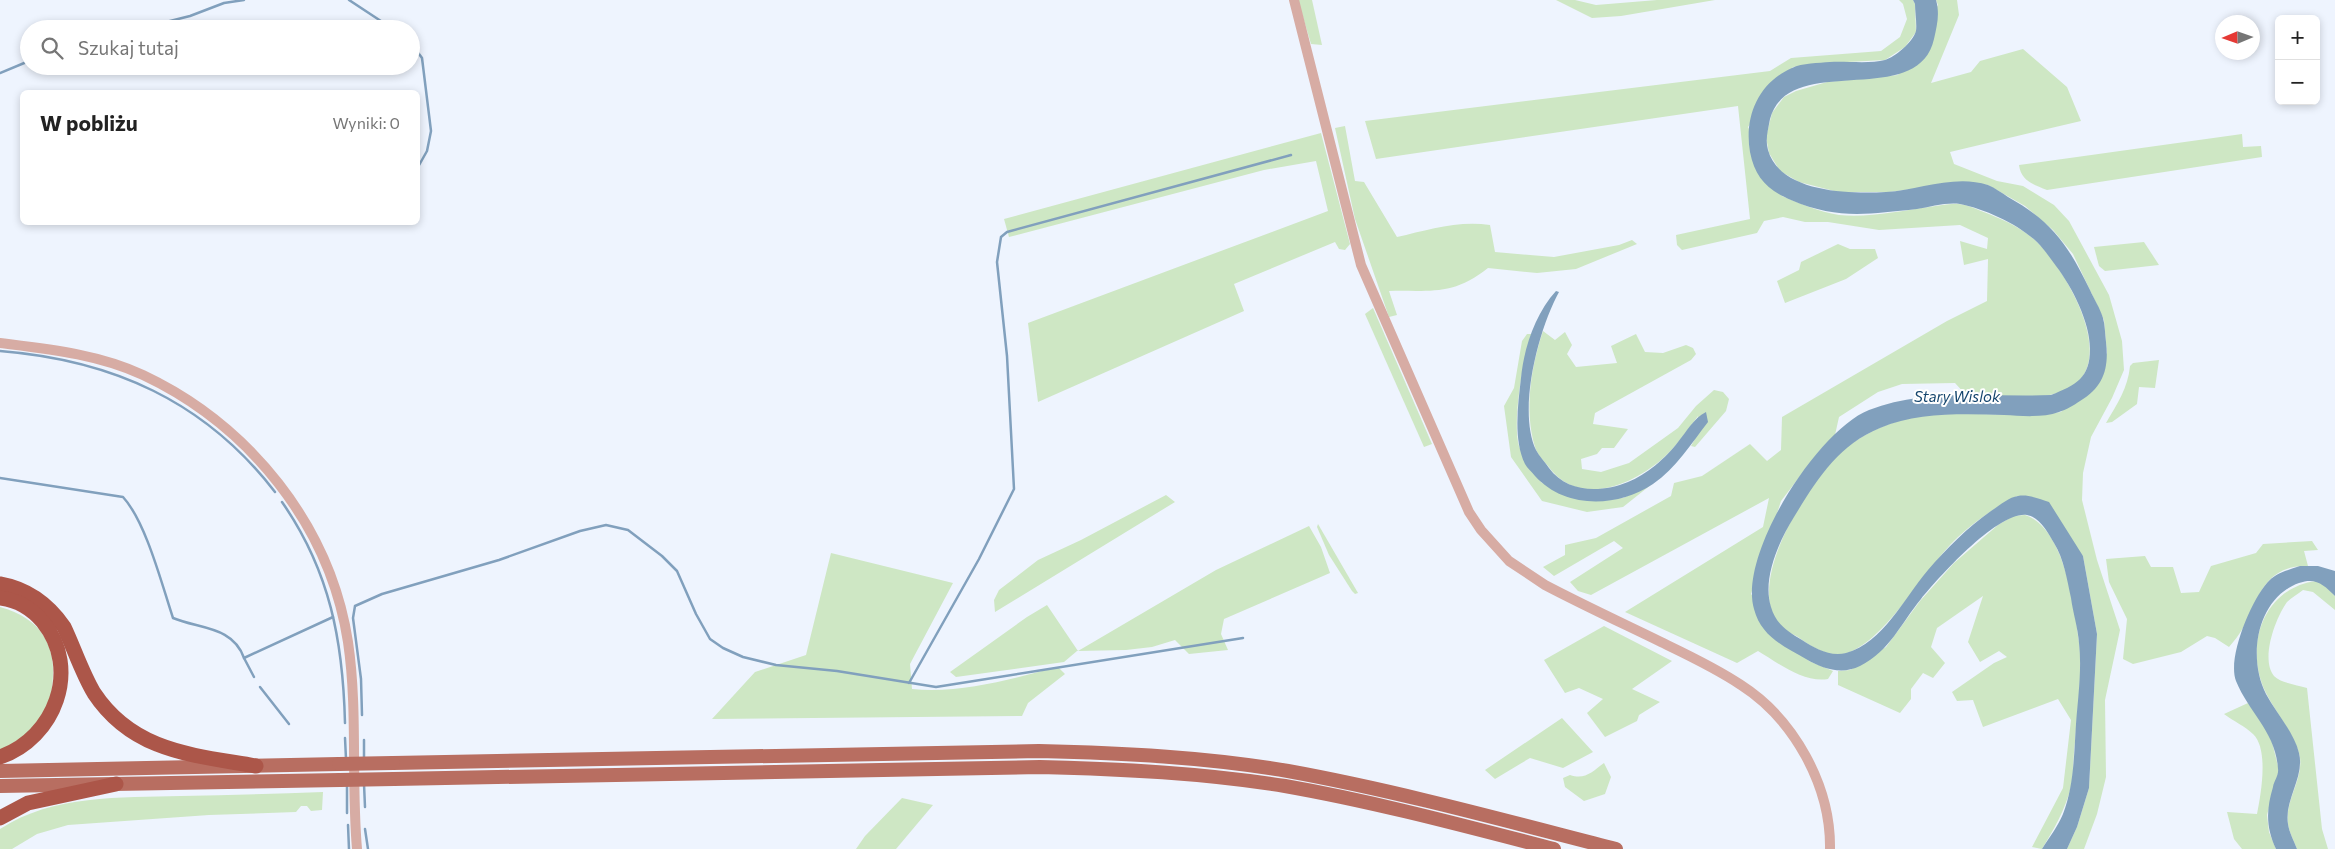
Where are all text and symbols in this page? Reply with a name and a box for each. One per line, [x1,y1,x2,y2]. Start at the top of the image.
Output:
north arrow [2215,15,2260,60]
map controls [2275,15,2320,105]
button: + [2275,15,2320,60]
search box [20,20,420,75]
icon: search [38,34,66,62]
text: Szukaj tutaj [78,36,179,59]
button: − [2275,60,2320,105]
text: W pobliżu [40,110,138,135]
text: Wyniki: 0 [333,113,400,132]
water label: Stary Wislok [1914,387,2001,405]

